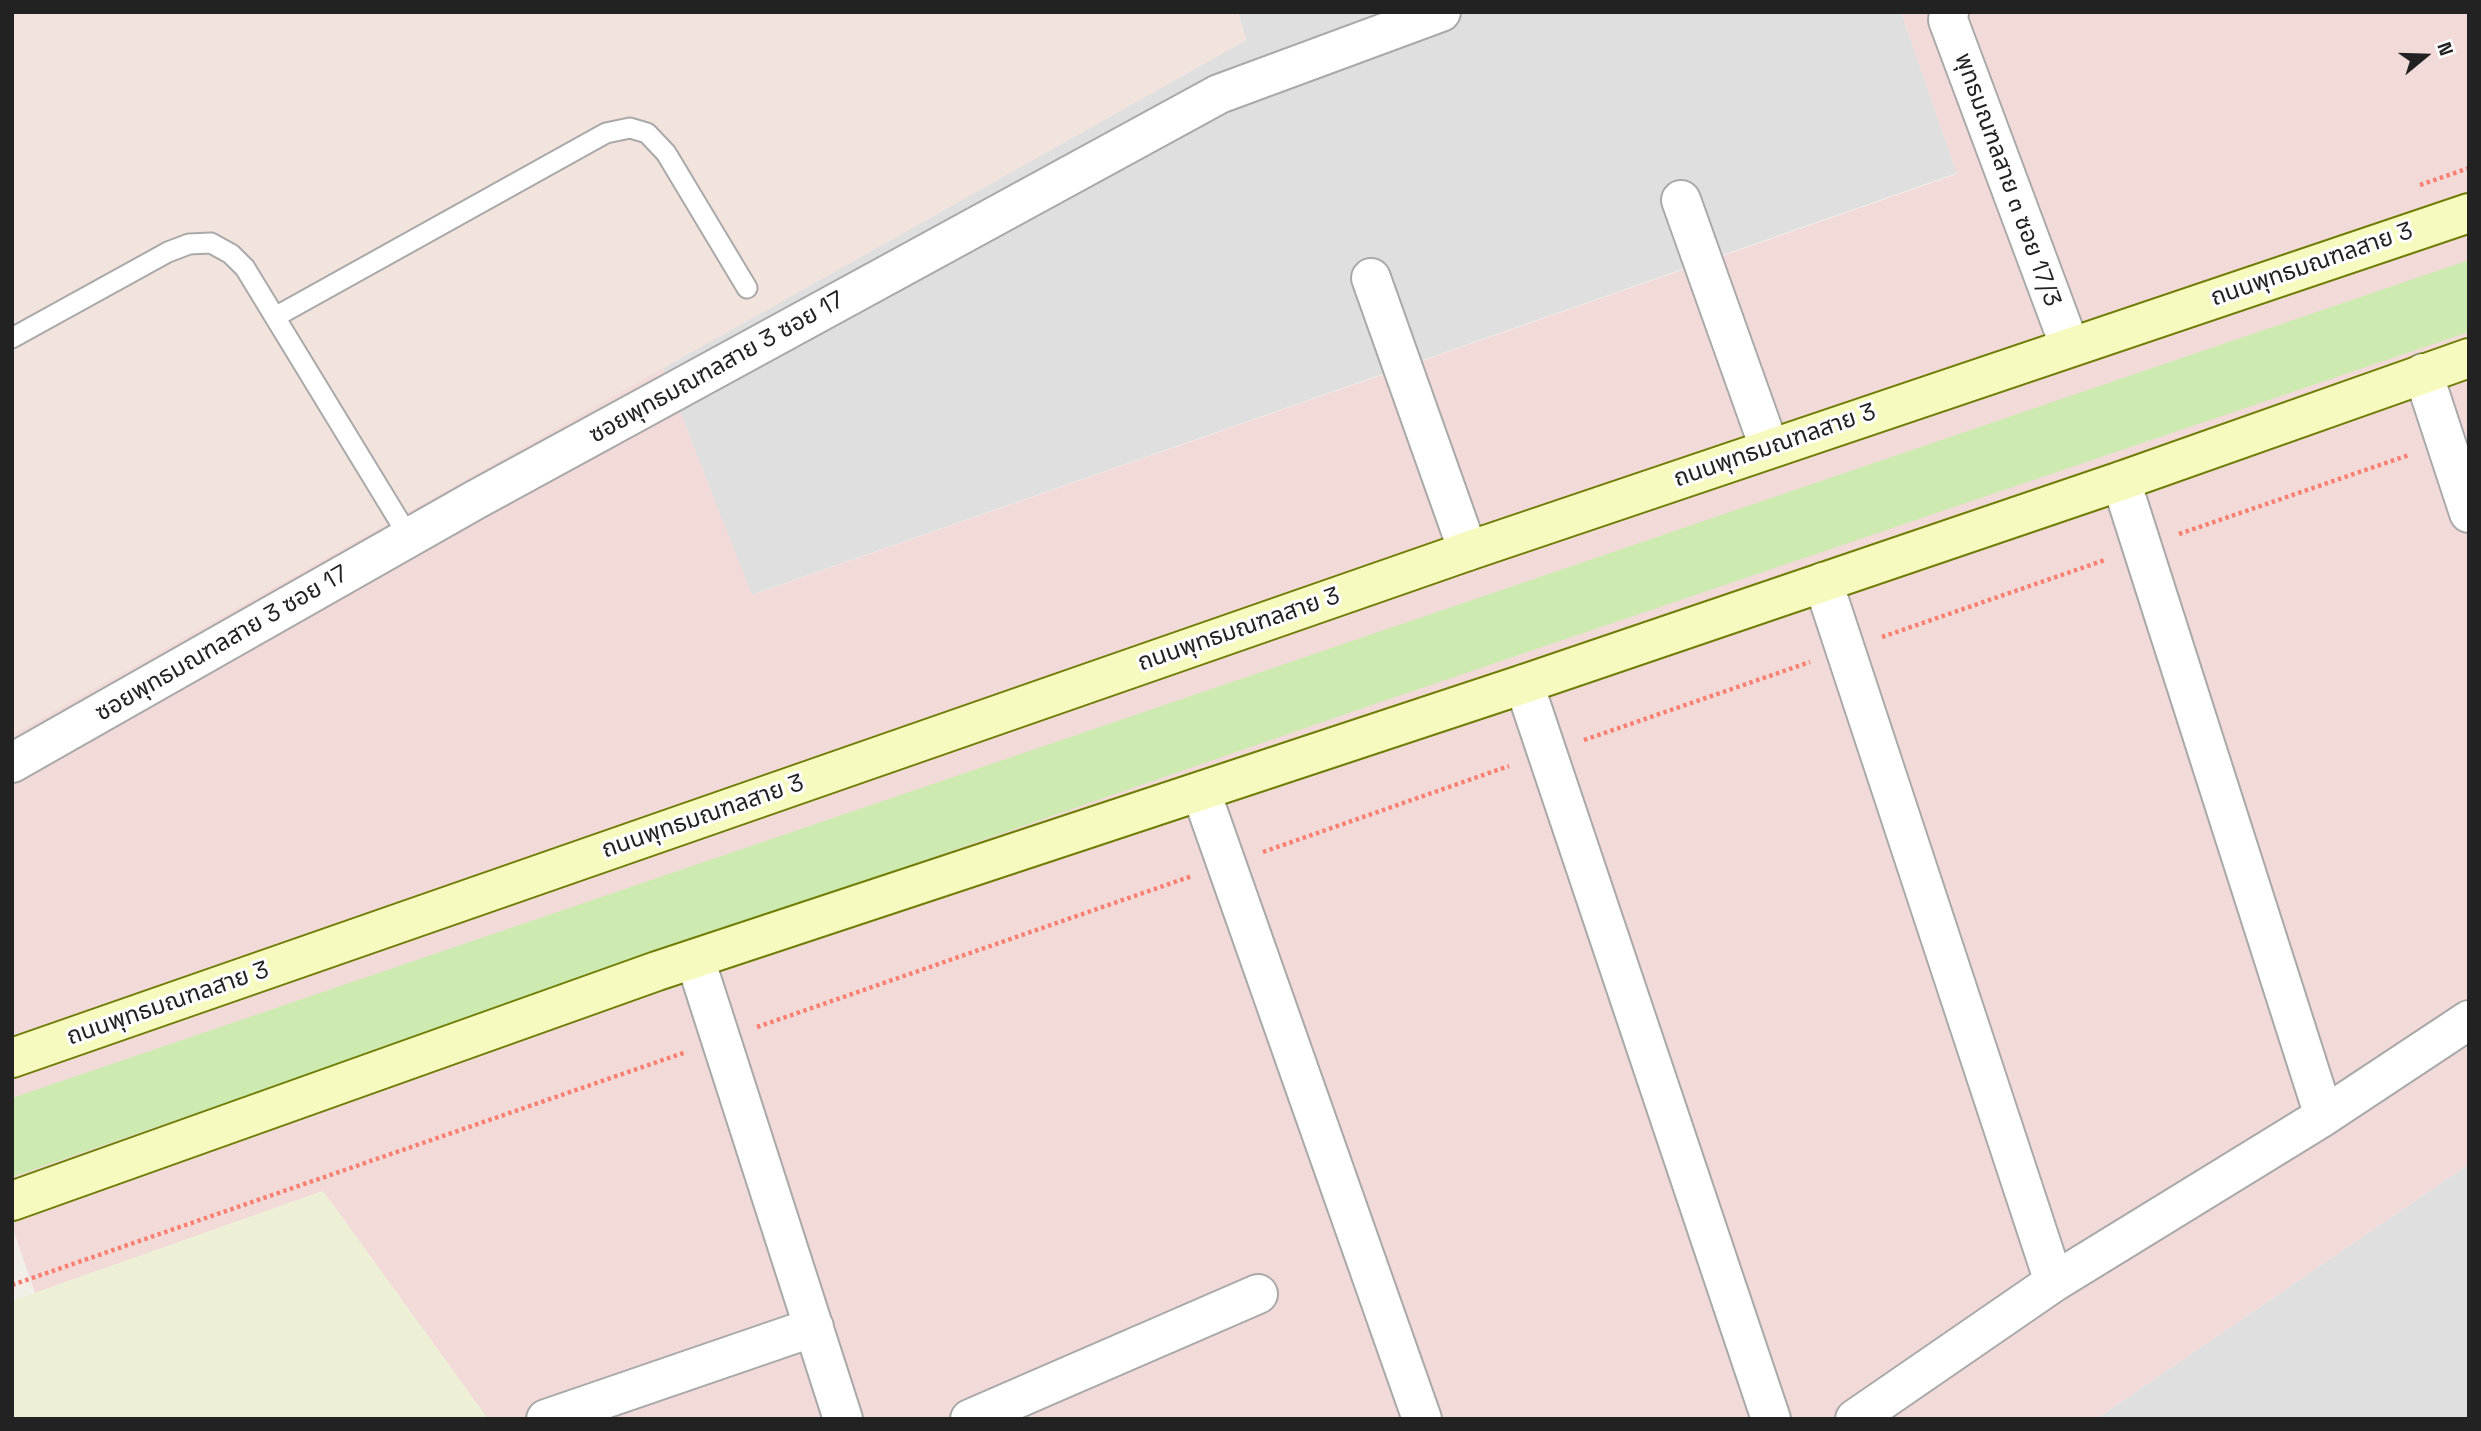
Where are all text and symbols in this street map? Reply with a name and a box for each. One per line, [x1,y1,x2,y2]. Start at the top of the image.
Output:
north arrow [2390,21,2460,91]
text: N [2431,39,2459,59]
street label: พุทธมณฑลสาย ๓ ซอย 17/3 [1948,49,2066,311]
street label: ถนนพุทธมณฑลสาย 3 [2207,217,2417,313]
street label: ซอยพุทธมณฑลสาย 3 ซอย 17 [585,286,849,450]
street label: ถนนพุทธมณฑลสาย 3 [1670,398,1880,494]
street label: ซอยพุทธมณฑลสาย 3 ซอย 17 [91,560,353,728]
street label: ถนนพุทธมณฑลสาย 3 [1134,582,1344,678]
street label: ถนนพุทธมณฑลสาย 3 [598,769,808,865]
street label: ถนนพุทธมณฑลสาย 3 [63,956,273,1052]

